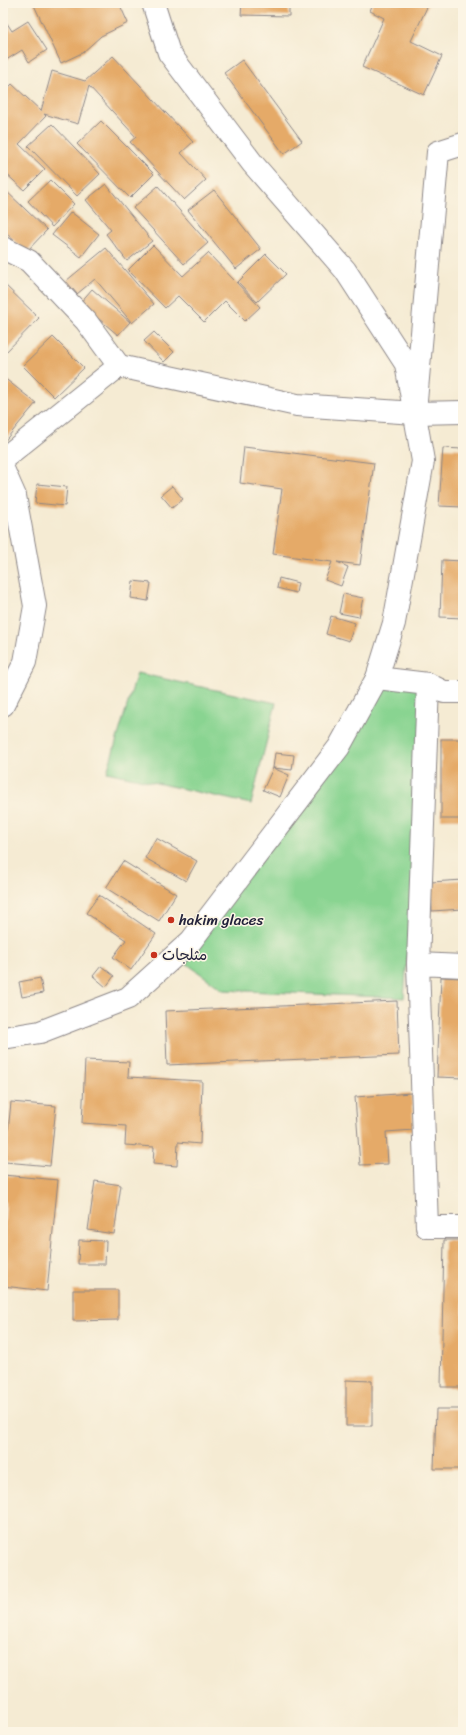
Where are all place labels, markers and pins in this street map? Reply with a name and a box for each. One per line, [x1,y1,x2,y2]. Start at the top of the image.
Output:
place label: hakim glaces [178,907,263,933]
marker: hakim glaces [166,915,176,925]
place label: مثلجات [162,942,207,968]
marker: مثلجات [149,950,159,960]

